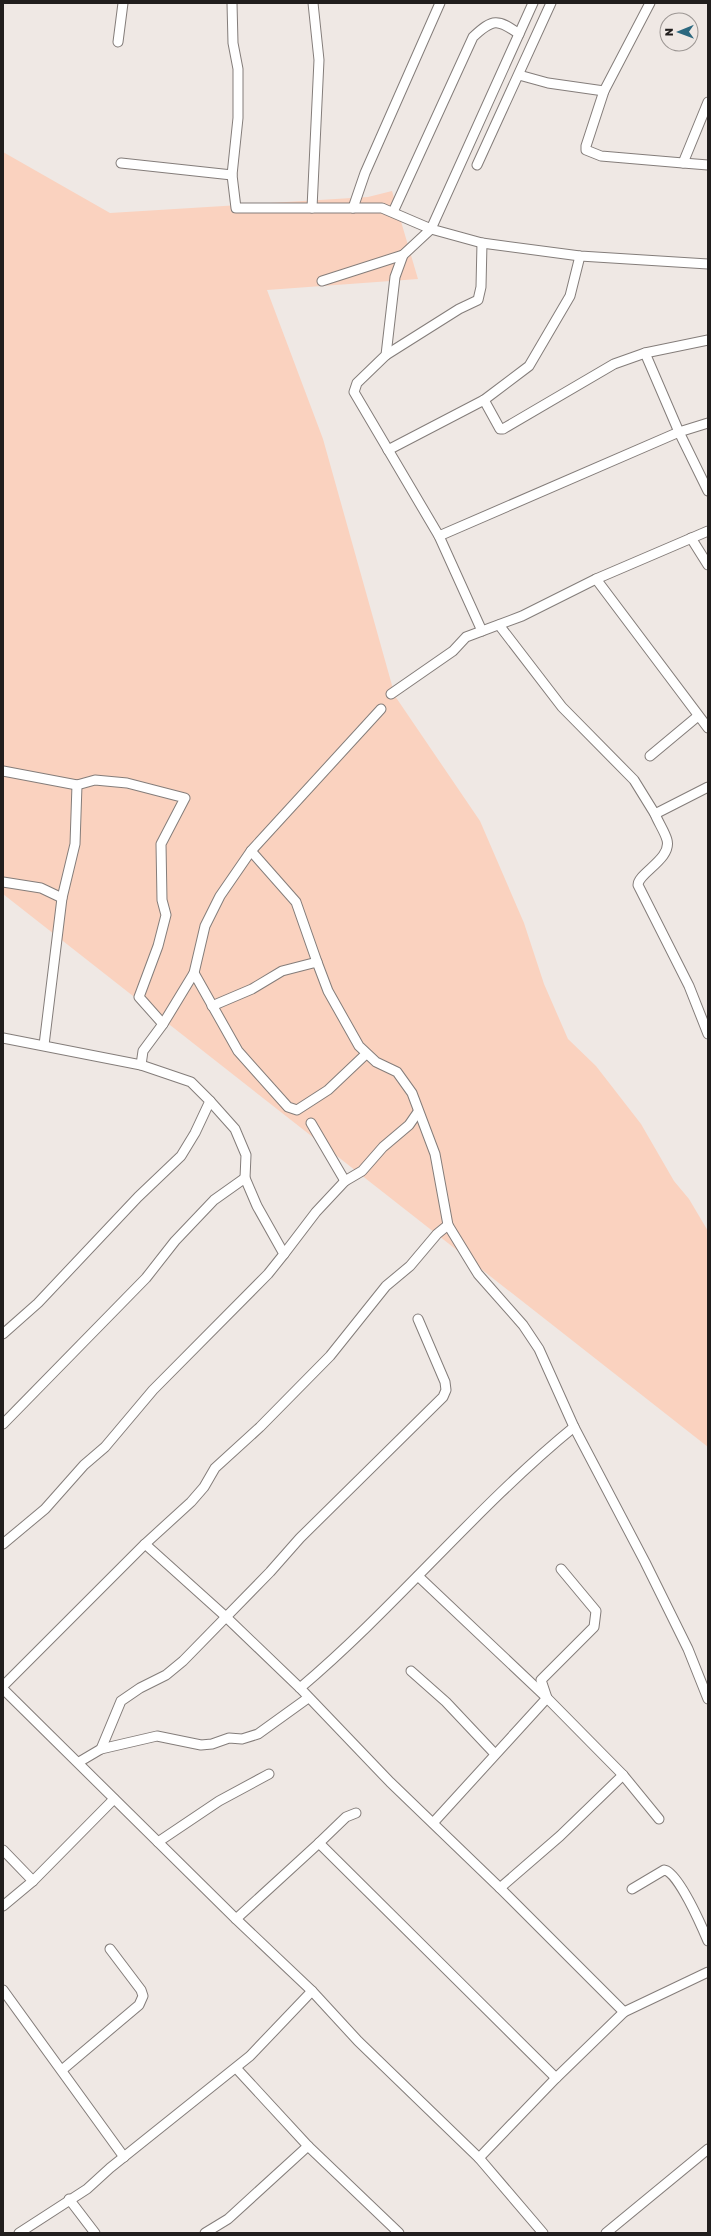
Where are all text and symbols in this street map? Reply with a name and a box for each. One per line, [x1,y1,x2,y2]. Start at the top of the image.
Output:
north arrow [659,12,699,52]
text: N [662,28,675,36]

